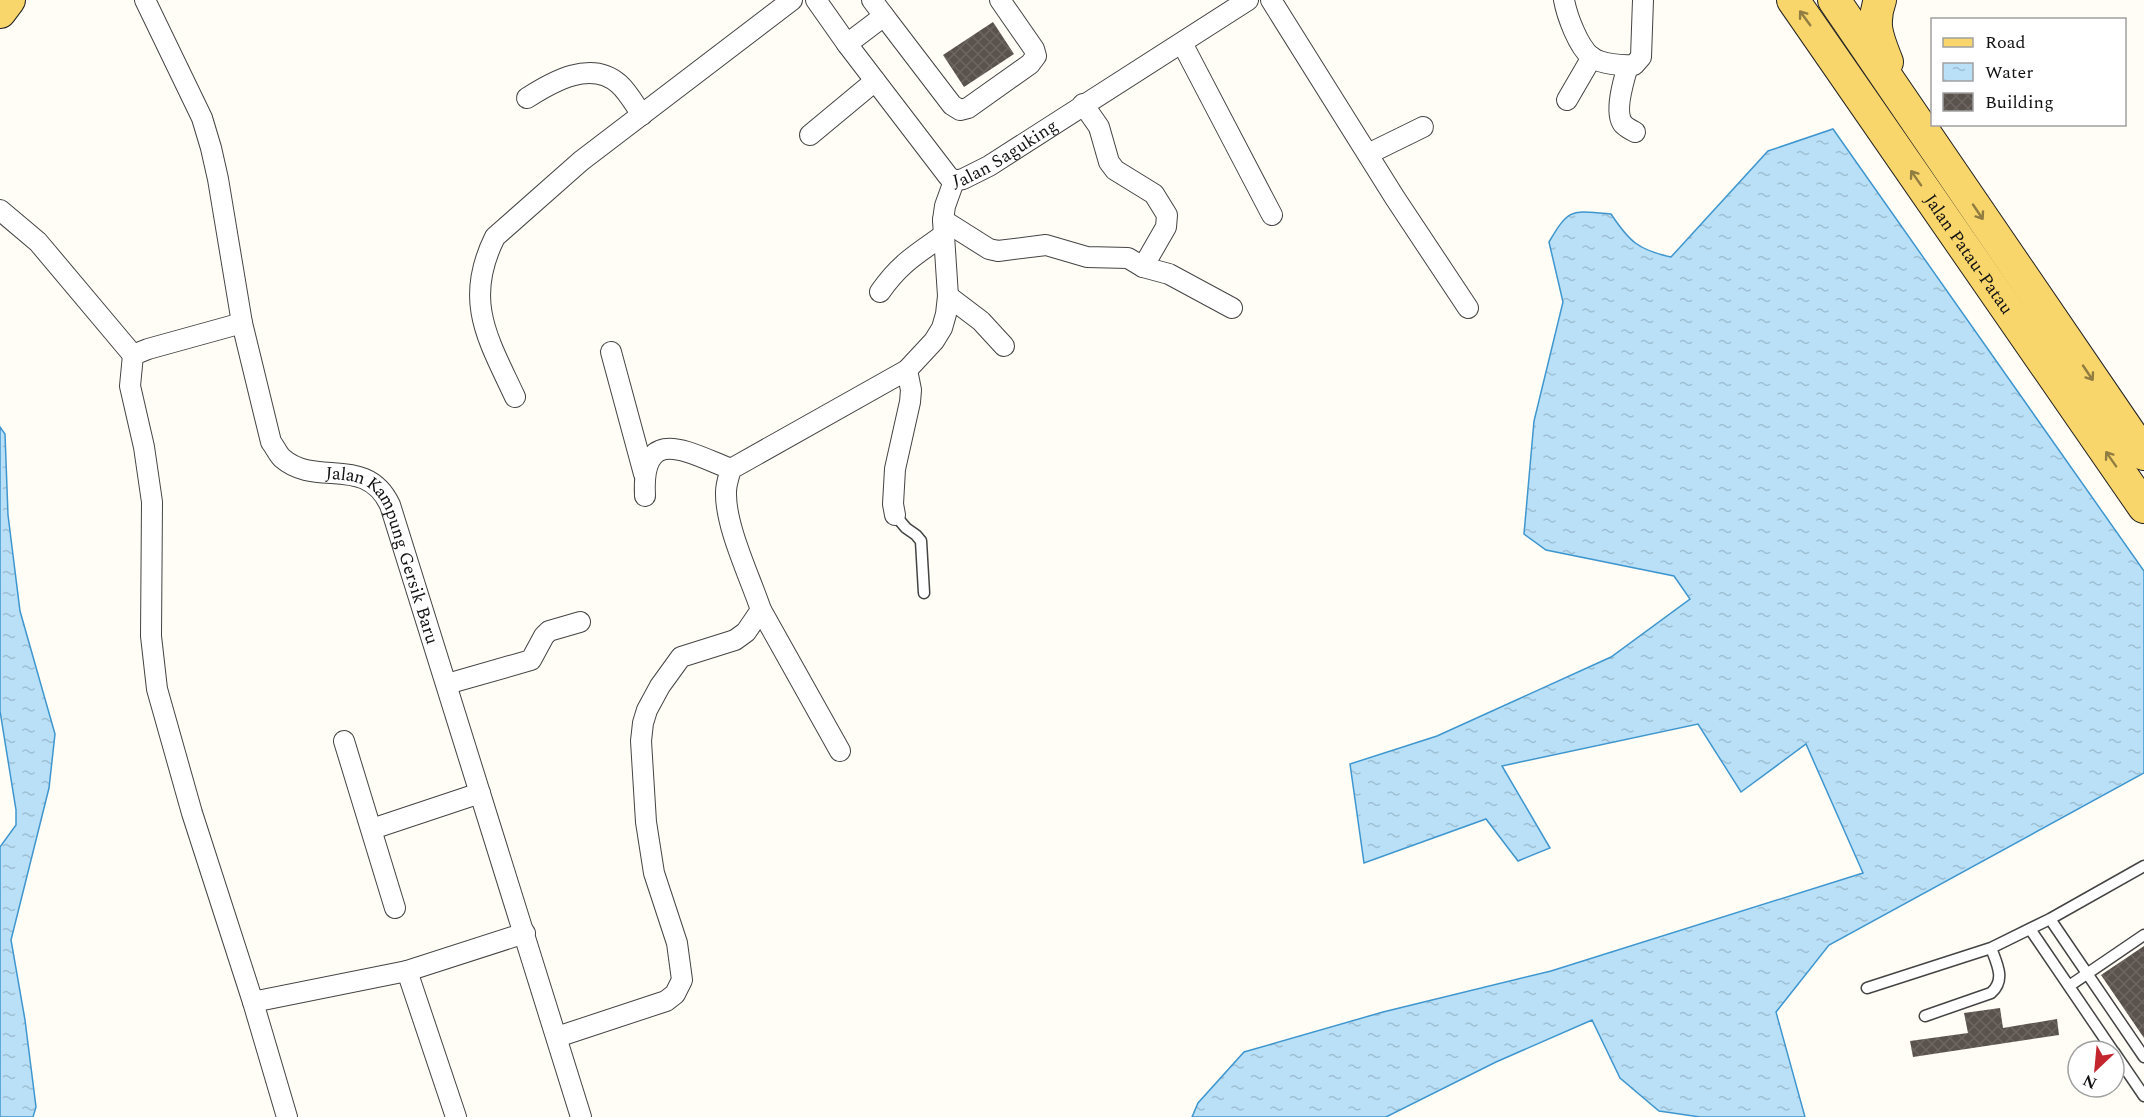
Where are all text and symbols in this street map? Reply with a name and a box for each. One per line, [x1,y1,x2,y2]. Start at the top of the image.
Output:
one-way arrow [1799,10,1811,26]
legend [1931,18,2126,126]
text: Road [1985,29,2026,56]
text: Water [1985,59,2033,86]
text: Building [1985,89,2054,116]
street label: Jalan Saguking [950,112,1063,194]
one-way arrow [1910,170,1922,186]
street label: Jalan Patau-Patau [1918,188,2020,320]
one-way arrow [1972,203,1984,219]
one-way arrow [2082,364,2094,380]
one-way arrow [2105,452,2117,468]
street label: Jalan Kampung Gersik Baru [325,459,446,647]
north arrow [2066,1039,2126,1099]
text: N [2079,1068,2101,1095]

